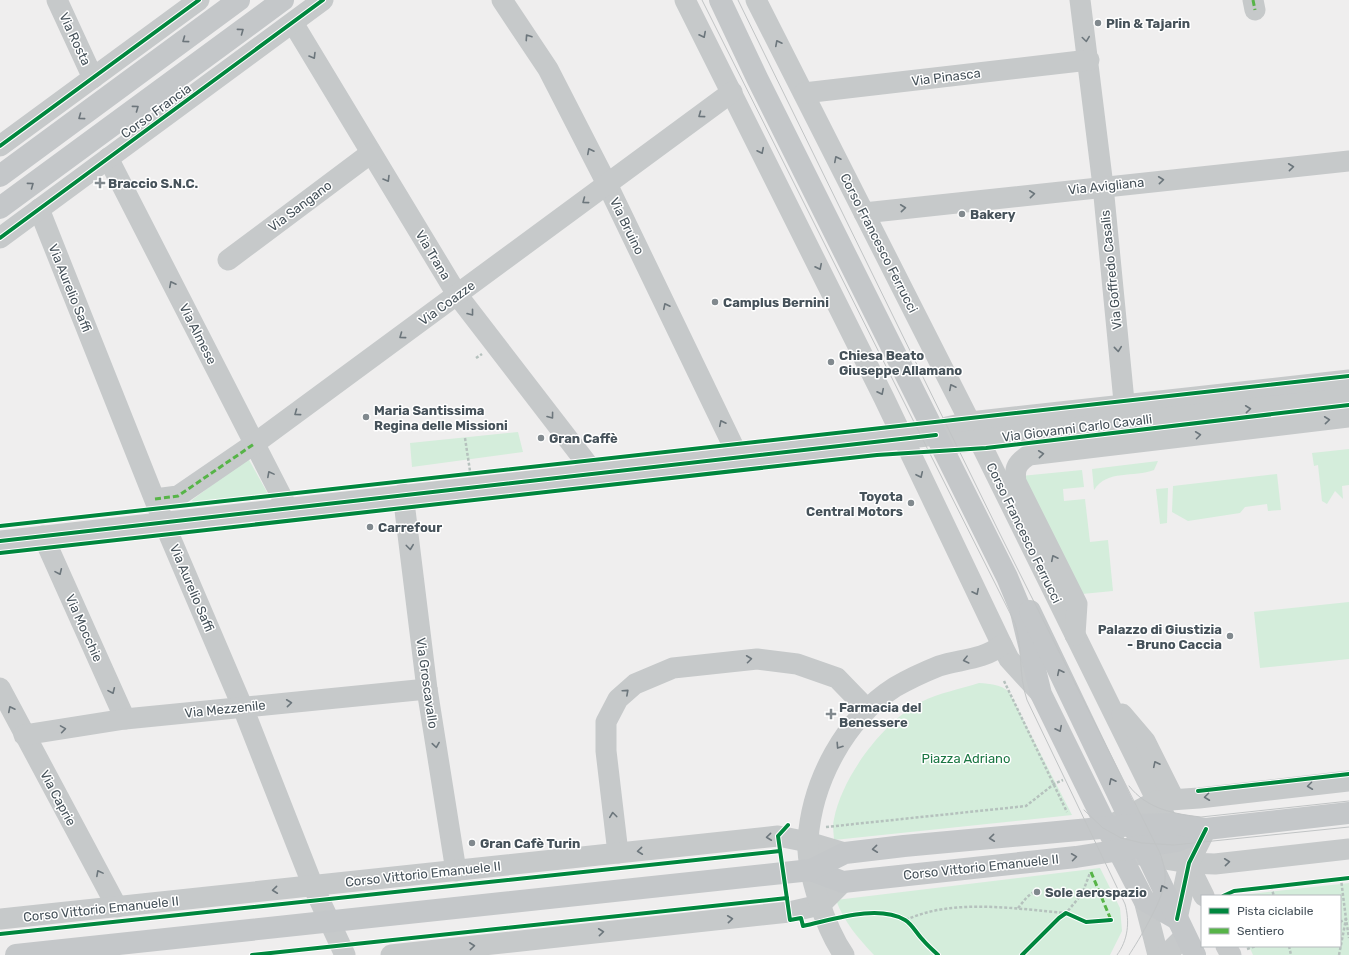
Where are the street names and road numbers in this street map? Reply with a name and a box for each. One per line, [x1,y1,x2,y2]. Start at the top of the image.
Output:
street label: Via Rosta [56,10,94,68]
street label: Via Pinasca [911,65,981,89]
street label: Corso Francia [118,80,194,142]
street label: Corso Francesco Ferrucci [837,171,921,315]
street label: Via Avigliana [1067,175,1145,198]
street label: Via Sangano [265,177,335,235]
street label: Via Bruino [607,195,647,257]
street label: Via Goffredo Casalis [1097,209,1125,331]
street label: Via Trana [412,227,454,283]
street label: Via Aurelio Saffi [46,242,94,334]
street label: Via Coazze [416,278,478,328]
street label: Via Almese [176,301,220,367]
street label: Via Giovanni Carlo Cavalli [1001,411,1153,445]
street label: Corso Francesco Ferrucci [983,460,1065,606]
street label: Via Aurelio Saffi [167,542,217,634]
street label: Via Mocchie [62,592,106,664]
street label: Via Groscavallo [413,636,441,730]
street label: Via Mezzenile [184,697,266,721]
street label: Via Caprie [37,768,79,828]
street label: Corso Vittorio Emanuele II [903,851,1059,883]
street label: Corso Vittorio Emanuele II [345,858,501,890]
street label: Corso Vittorio Emanuele II [23,893,179,925]

